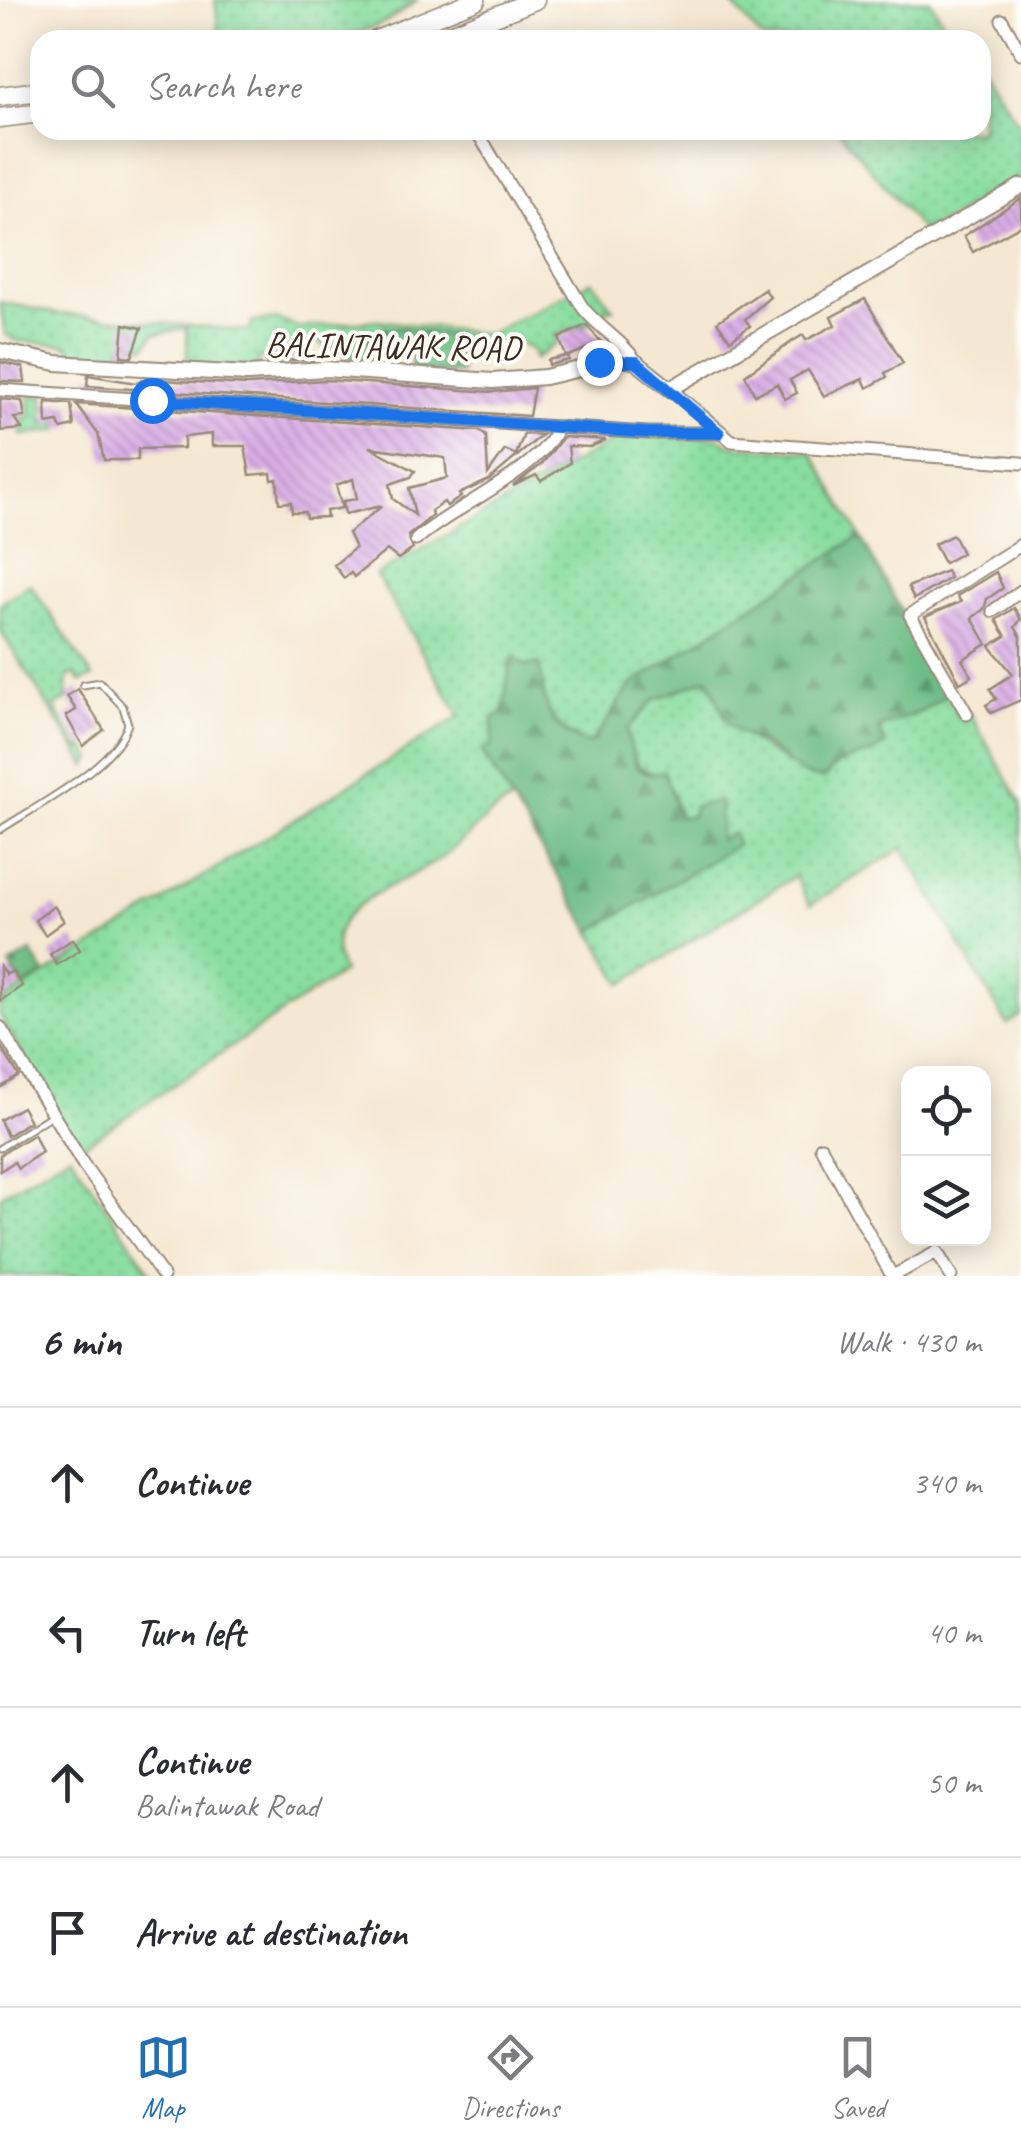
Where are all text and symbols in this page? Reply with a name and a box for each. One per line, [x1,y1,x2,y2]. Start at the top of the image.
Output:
search box [30,30,991,140]
icon: search [65,58,120,113]
text: Search here [145,62,300,109]
street label: BALINTAWAK ROAD [265,321,524,371]
route end [577,340,623,386]
route start [130,378,176,424]
map controls [901,1066,991,1246]
button: locate [901,1066,991,1156]
button: layers [901,1156,991,1246]
text: 6 min [40,1315,121,1368]
text: Walk · 430 m [837,1321,981,1362]
icon: ahead [40,1455,95,1510]
text: Continue [135,1459,249,1506]
text: 340 m [912,1462,981,1503]
icon: left [40,1605,95,1660]
text: Turn left [135,1609,245,1656]
text: 40 m [927,1612,981,1653]
text: Continue [135,1738,249,1785]
icon: ahead [40,1755,95,1810]
text: 50 m [927,1762,981,1803]
text: Balintawak Road [135,1785,319,1826]
icon: arrive [40,1905,95,1960]
text: Arrive at destination [135,1909,407,1956]
tab: Map [136,2030,191,2125]
tab: Directions [462,2030,559,2125]
tab: Saved [830,2030,885,2125]

